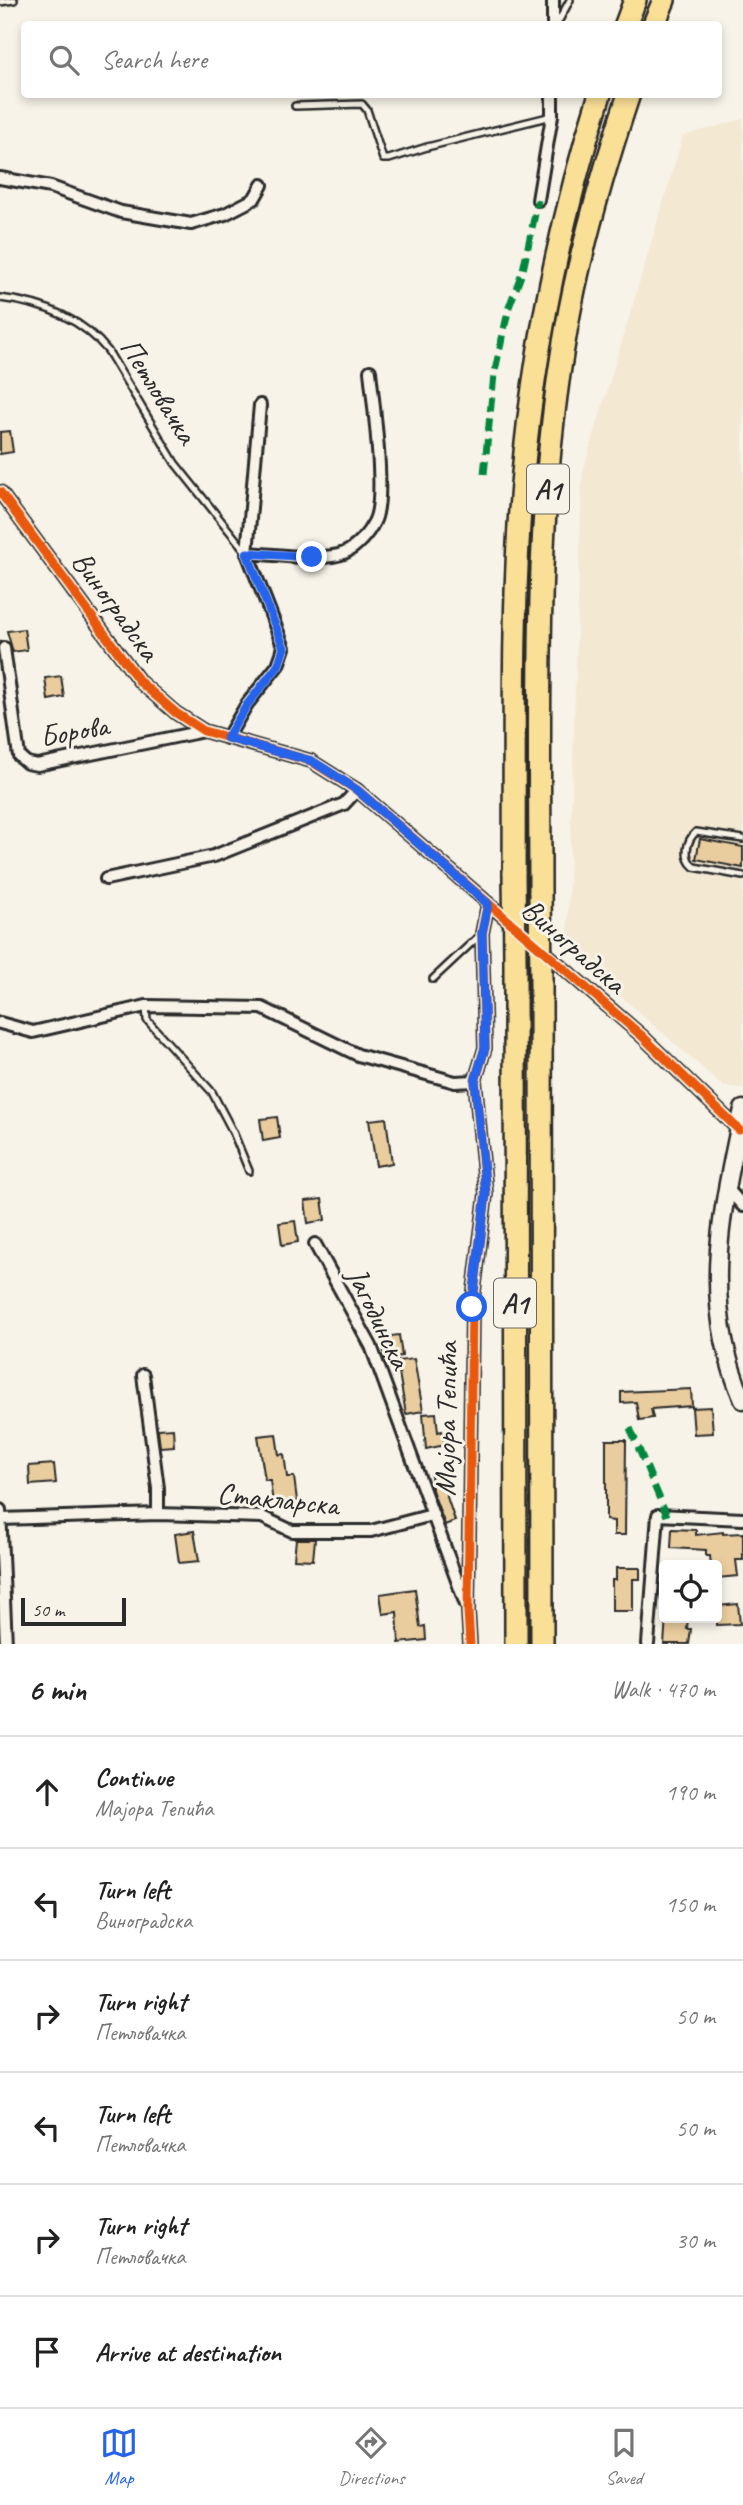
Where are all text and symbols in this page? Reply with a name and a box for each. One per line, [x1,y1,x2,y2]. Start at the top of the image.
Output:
search box [21,21,722,98]
icon: search [45,41,83,79]
text: Search here [101,43,207,76]
street label: Петловачка [112,331,207,453]
road number: A1 [527,464,569,514]
route end [296,541,327,572]
street label: Виноградска [63,544,170,670]
street label: Борова [37,706,114,756]
street label: Виноградска [514,890,636,1003]
street label: Јагодинска [337,1259,421,1377]
road number: A1 [494,1278,536,1328]
route start [456,1291,487,1322]
street label: Мајора Тепића [426,1340,466,1496]
street label: Стакларска [216,1474,343,1525]
map controls [659,1560,722,1623]
button: locate [659,1560,722,1623]
scale bar [21,1595,126,1627]
text: 50 m [32,1598,64,1622]
text: 6 min [28,1671,86,1709]
text: Walk · 470 m [611,1675,715,1704]
text: Continue [95,1761,173,1794]
icon: ahead [28,1773,66,1811]
text: 190 m [666,1778,715,1807]
text: Мајора Тепића [95,1794,213,1823]
text: Turn left [95,1873,170,1906]
icon: left [28,1885,66,1923]
text: 150 m [666,1890,715,1919]
text: Виноградска [95,1906,192,1935]
text: Turn right [95,1985,186,2018]
icon: right [28,1997,66,2035]
text: 50 m [676,2002,715,2031]
text: Петловачка [95,2018,185,2047]
text: Turn left [95,2097,170,2130]
icon: left [28,2109,66,2147]
text: 50 m [676,2114,715,2143]
text: Петловачка [95,2130,185,2159]
text: Turn right [95,2209,186,2242]
icon: right [28,2221,66,2259]
text: 30 m [676,2226,715,2255]
text: Петловачка [95,2242,185,2271]
icon: arrive [28,2333,66,2371]
text: Arrive at destination [95,2336,281,2369]
tab: Map [100,2424,138,2490]
tab: Directions [338,2424,405,2490]
tab: Saved [605,2424,643,2490]

